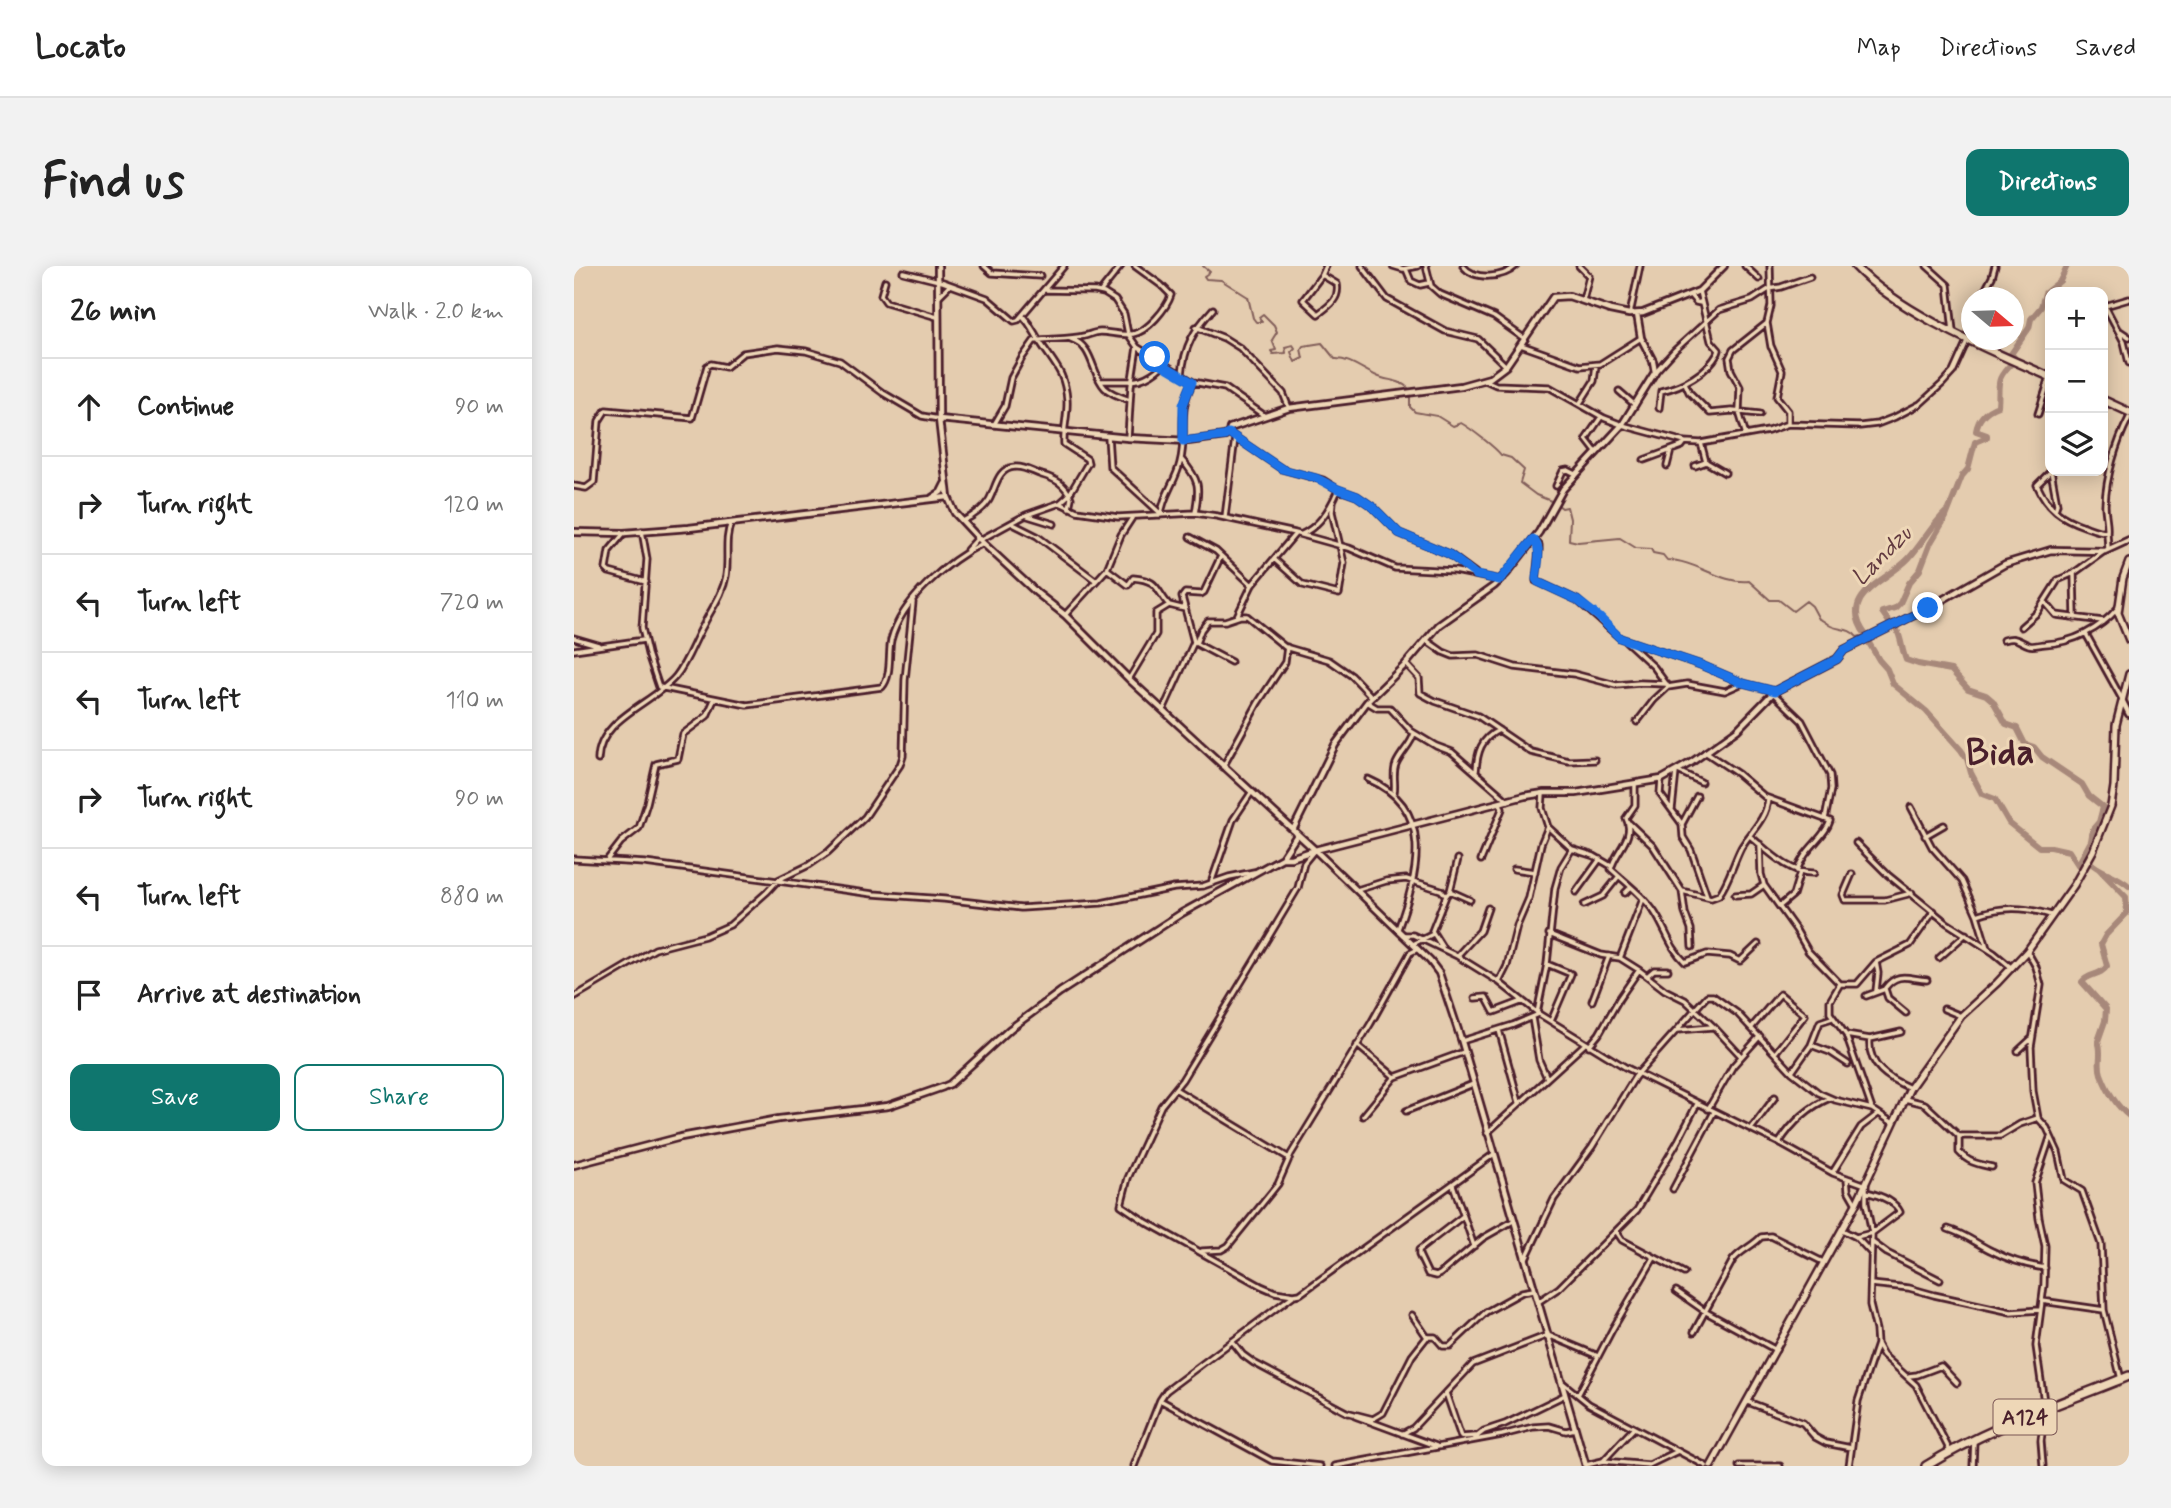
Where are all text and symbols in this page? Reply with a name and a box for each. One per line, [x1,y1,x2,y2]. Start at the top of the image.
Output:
text: Locato [35,26,126,70]
text: Map [1857,33,1901,64]
text: Directions [1939,33,2037,64]
text: Saved [2075,33,2136,64]
button: Directions [1966,149,2129,216]
text: Find us [42,150,185,215]
north arrow [1961,287,2024,350]
map controls [2045,287,2108,476]
button: + [2045,287,2108,350]
text: 26 min [70,292,157,331]
text: Walk · 2.0 km [368,297,504,327]
route start [1139,341,1170,372]
button: − [2045,350,2108,413]
icon: ahead [70,388,108,426]
text: Continue [137,390,234,424]
text: 90 m [455,392,504,422]
button: layers [2045,413,2108,476]
icon: right [70,486,108,524]
text: Turn right [137,488,253,522]
text: 120 m [443,490,504,520]
water label: Landzu [1845,518,1920,593]
icon: left [70,584,108,622]
text: Turn left [137,586,241,620]
text: 720 m [440,588,504,618]
route end [1912,592,1943,623]
icon: left [70,682,108,720]
text: Turn left [137,684,241,718]
text: 110 m [445,686,504,716]
district label: Bida [1966,730,2034,778]
icon: right [70,780,108,818]
text: Turn right [137,782,253,816]
text: 90 m [455,784,504,814]
icon: left [70,878,108,916]
text: Turn left [137,880,241,914]
text: 880 m [440,882,504,912]
icon: arrive [70,976,108,1014]
text: Arrive at destination [137,978,361,1012]
button: Save [70,1064,280,1131]
button: Share [294,1064,504,1131]
road number: A124 [1994,1400,2056,1434]

